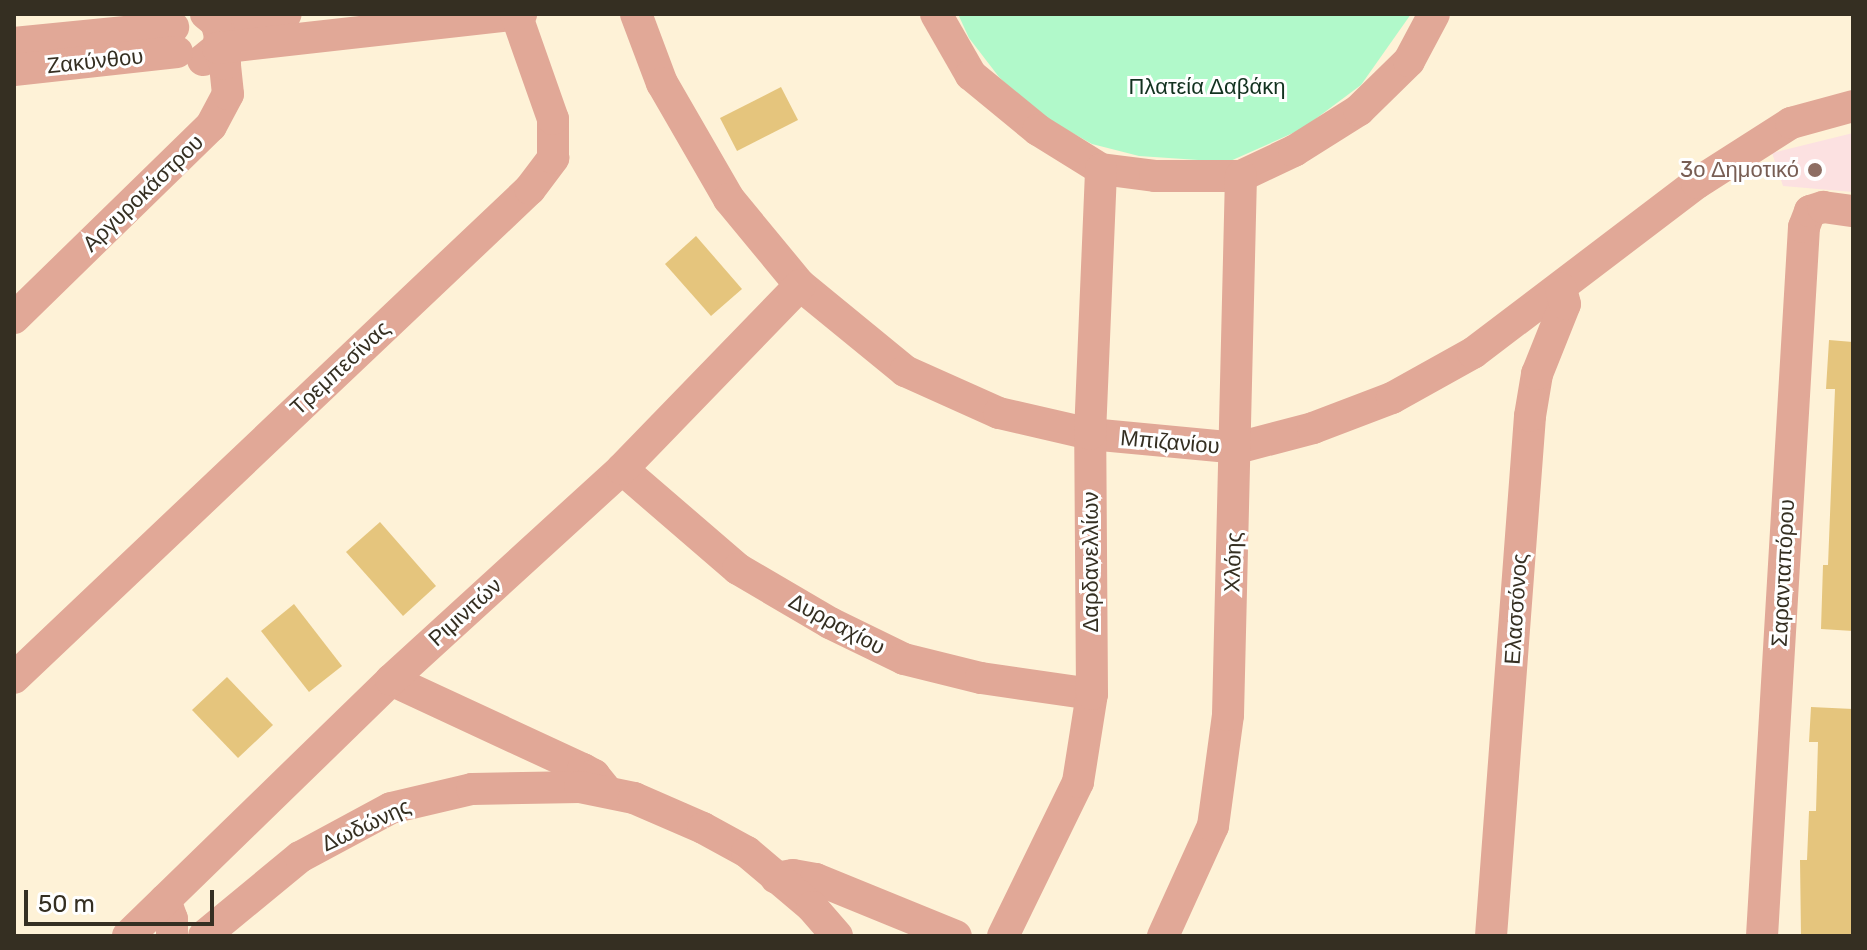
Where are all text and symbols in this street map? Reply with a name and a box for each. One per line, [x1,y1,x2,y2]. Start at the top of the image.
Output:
street label: Ζακύνθου [46,43,144,79]
park label: Πλατεία Δαβάκη [1129,74,1285,100]
street label: Αργυροκάστρου [77,129,209,257]
place label: 3ο Δημοτικό [1680,157,1799,183]
marker: 3ο Δημοτικό [1806,161,1824,179]
street label: Τρεμπεσίνας [285,315,395,421]
street label: Μπιζανίου [1119,425,1221,459]
street label: Δαρδανελλίων [1078,492,1104,632]
street label: Σαρανταπόρου [1766,498,1800,648]
street label: Χλόης [1219,531,1247,593]
street label: Ελασσόνος [1499,553,1533,665]
street label: Ριμινιτών [423,572,507,652]
street label: Δυρραχίου [784,588,890,660]
street label: Δωδώνης [317,793,415,857]
scale bar [28,874,218,924]
text: 50 m [38,890,95,918]

